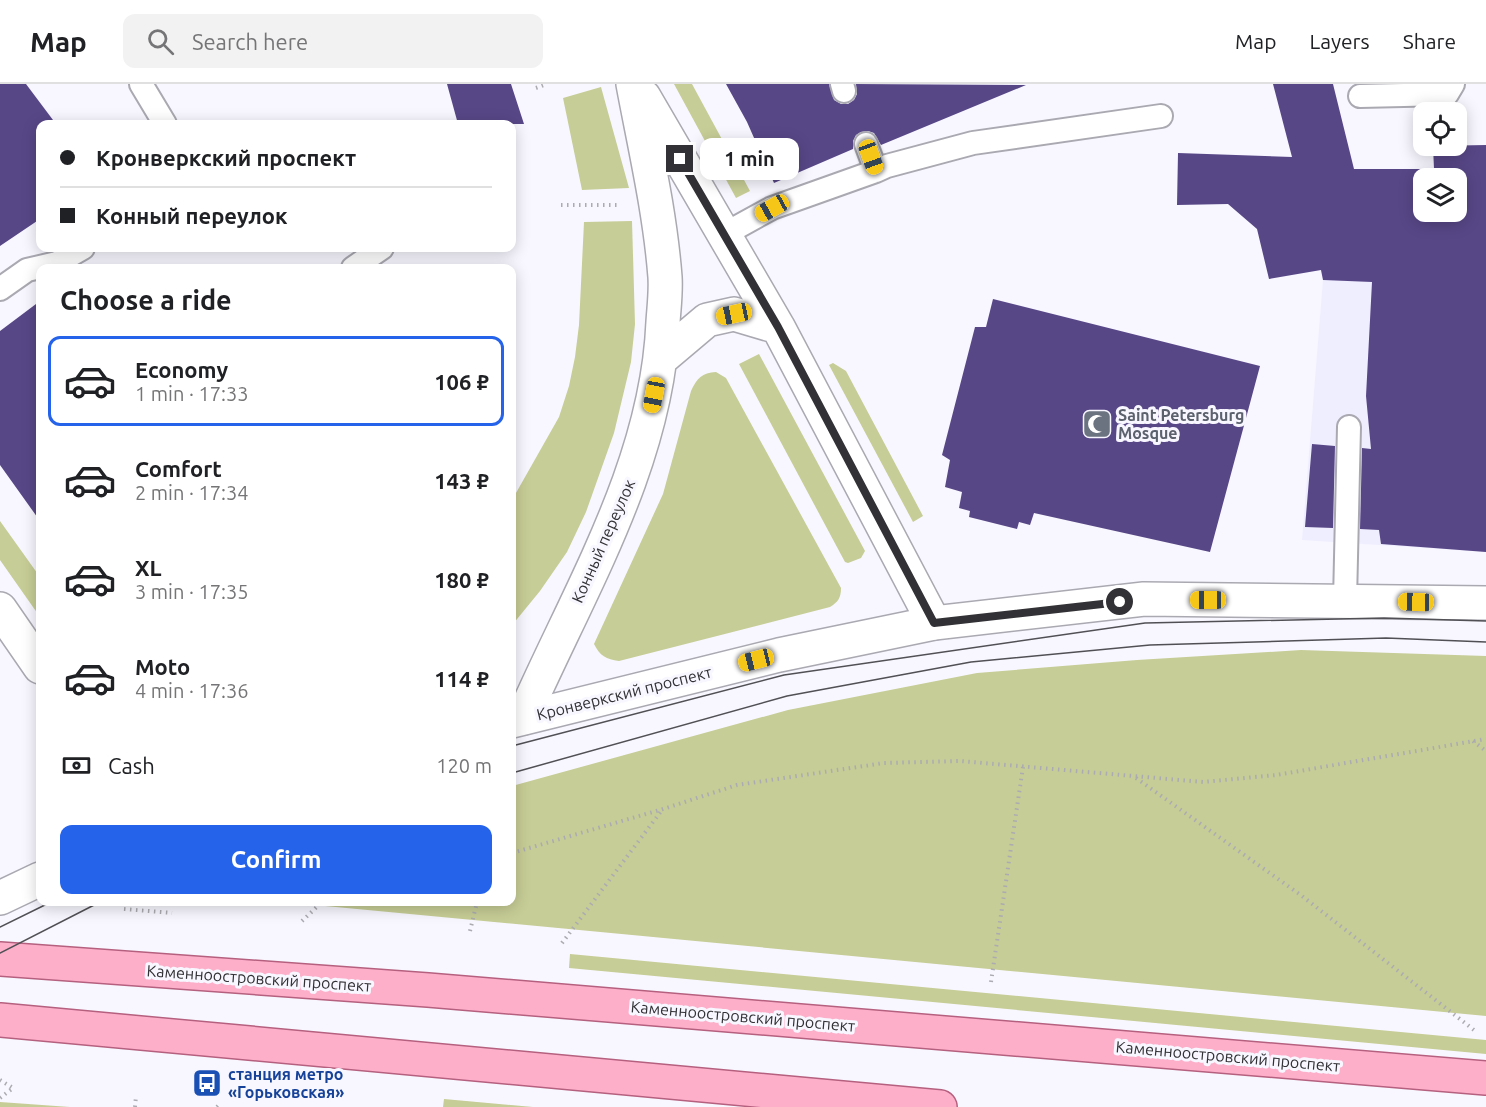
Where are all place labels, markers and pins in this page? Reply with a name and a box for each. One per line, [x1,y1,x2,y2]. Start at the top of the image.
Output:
place label: Saint Petersburg Mosque [1118,406,1244,442]
mosque icon: Saint Petersburg Mosque [1081,408,1113,440]
place label: станция метро «Горьковская» [228,1065,344,1101]
bus stop icon: станция метро «Горьковская» [191,1067,223,1099]

